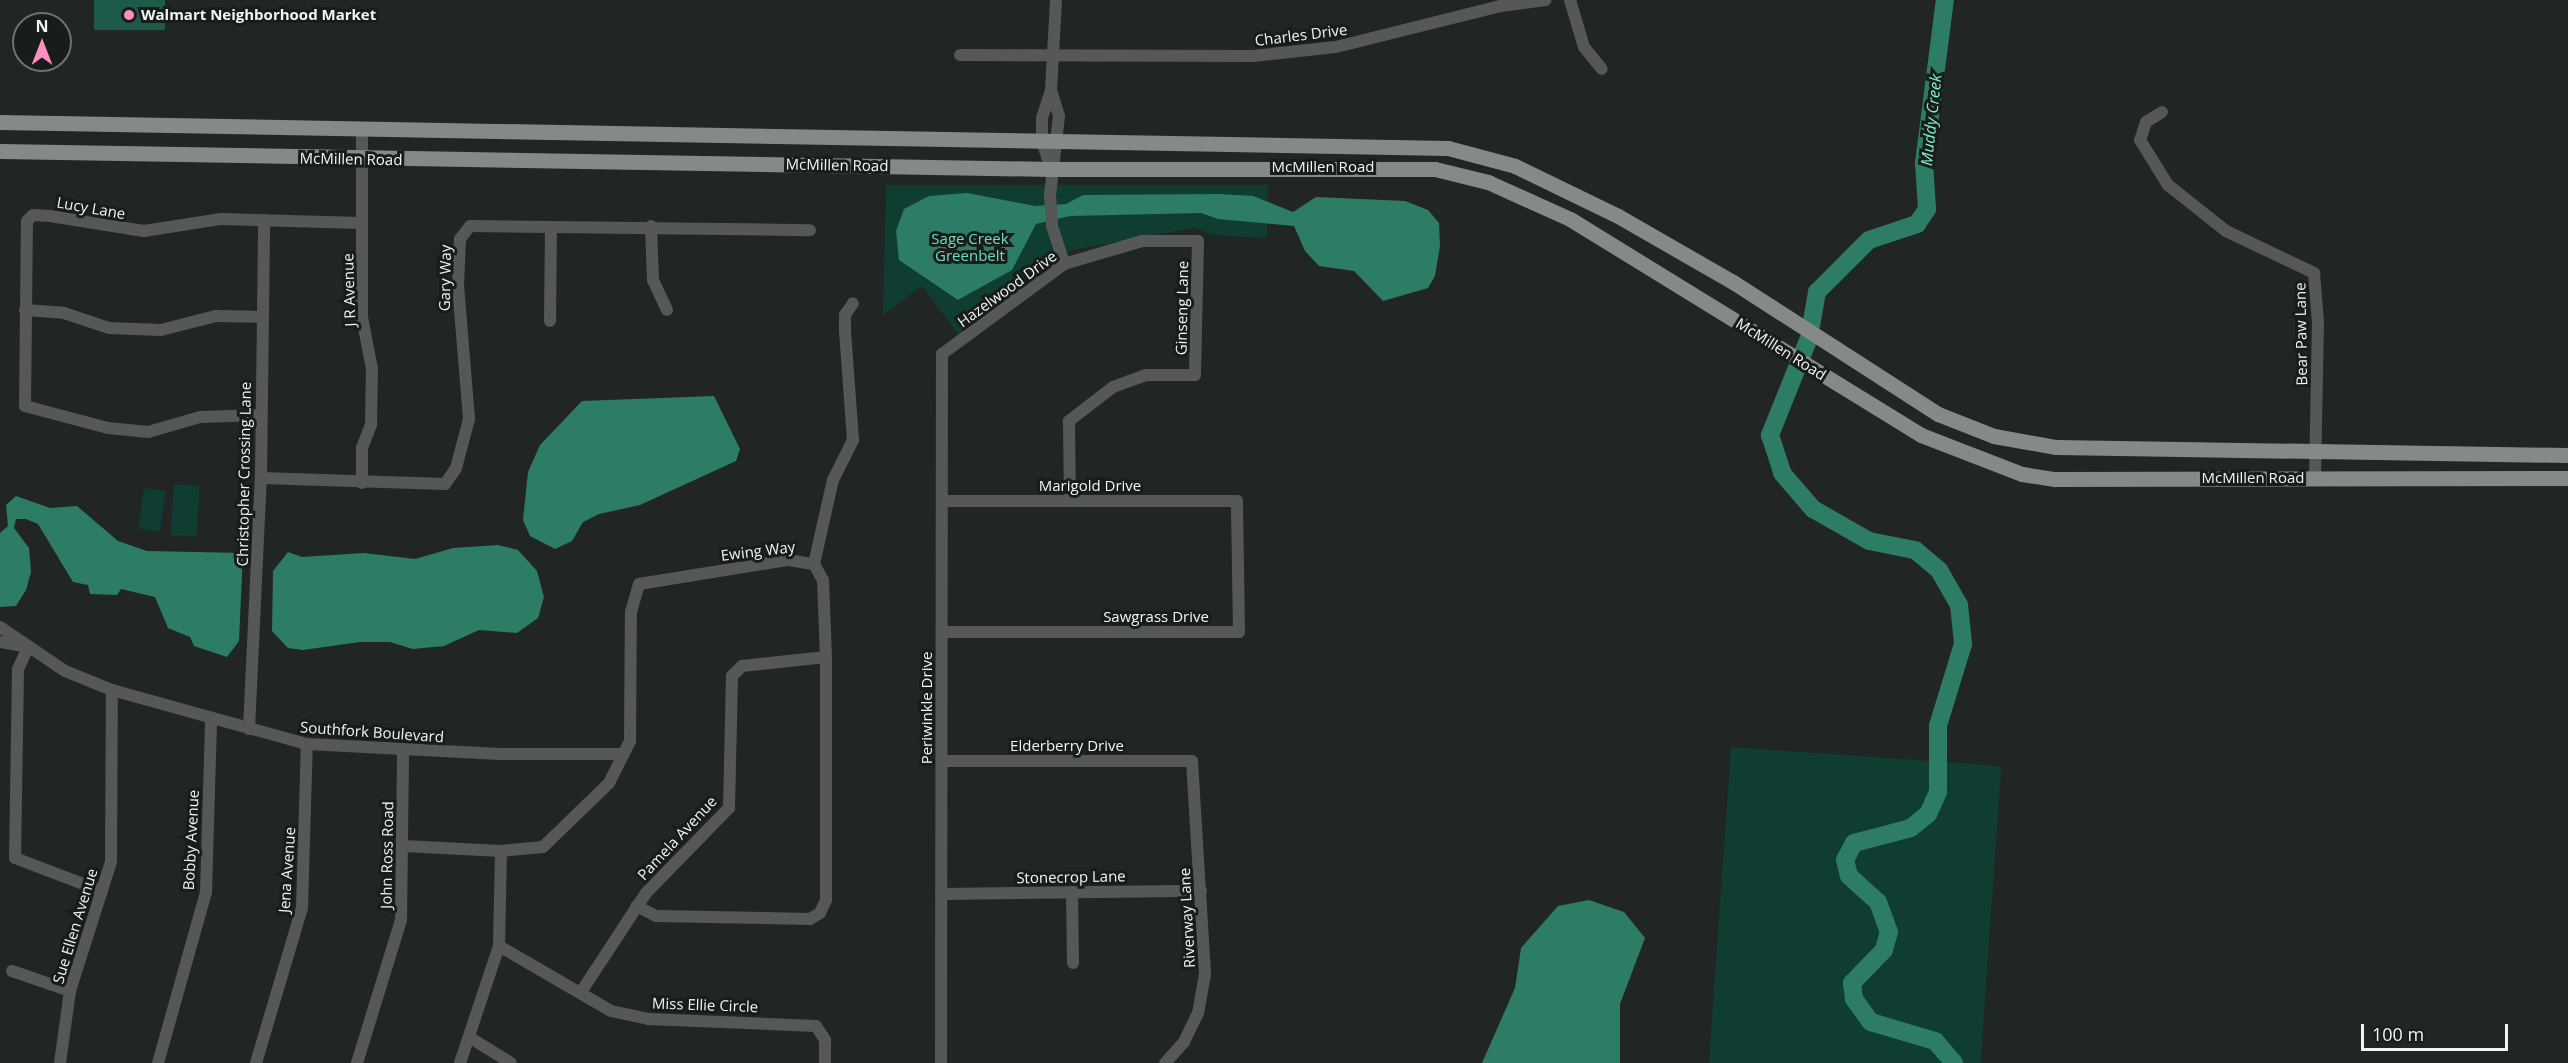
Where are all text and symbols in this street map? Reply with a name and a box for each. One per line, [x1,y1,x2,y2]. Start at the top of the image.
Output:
place label: Walmart Neighborhood Market [141,6,376,24]
marker: Walmart Neighborhood Market [122,8,136,22]
north arrow [12,12,72,72]
text: N [35,15,49,37]
street label: Charles Drive [1254,20,1348,50]
water label: Muddy Creek [1917,73,1945,167]
street label: McMillen Road [299,149,403,169]
street label: McMillen Road [785,155,889,175]
street label: McMillen Road [1272,158,1374,176]
street label: Lucy Lane [55,193,127,223]
park label: Sage Creek Greenbelt [931,229,1009,264]
street label: Gary Way [435,245,455,311]
street label: Hazelwood Drive [954,247,1060,331]
street label: J R Avenue [339,253,359,327]
street label: Ginseng Lane [1172,261,1192,355]
street label: Bear Paw Lane [2291,282,2311,386]
street label: McMillen Road [1733,314,1829,384]
street label: Christopher Crossing Lane [233,382,255,566]
street label: McMillen Road [2202,469,2304,487]
street label: Marigold Drive [1039,477,1141,495]
street label: Ewing Way [720,538,796,564]
street label: Sawgrass Drive [1103,608,1209,626]
street label: Periwinkle Drive [918,652,936,764]
street label: Southfork Boulevard [299,718,445,746]
street label: Elderberry Drive [1010,737,1124,755]
street label: Bobby Avenue [179,789,203,891]
street label: Pamela Avenue [634,792,720,884]
street label: John Ross Road [377,801,397,909]
street label: Jena Avenue [275,826,299,914]
street label: Sue Ellen Avenue [49,866,101,986]
street label: Stonecrop Lane [1016,867,1126,887]
street label: Riverway Lane [1175,867,1199,969]
street label: Miss Ellie Circle [652,994,758,1016]
scale bar [2364,1012,2511,1050]
text: 100 m [2372,1022,2424,1046]

